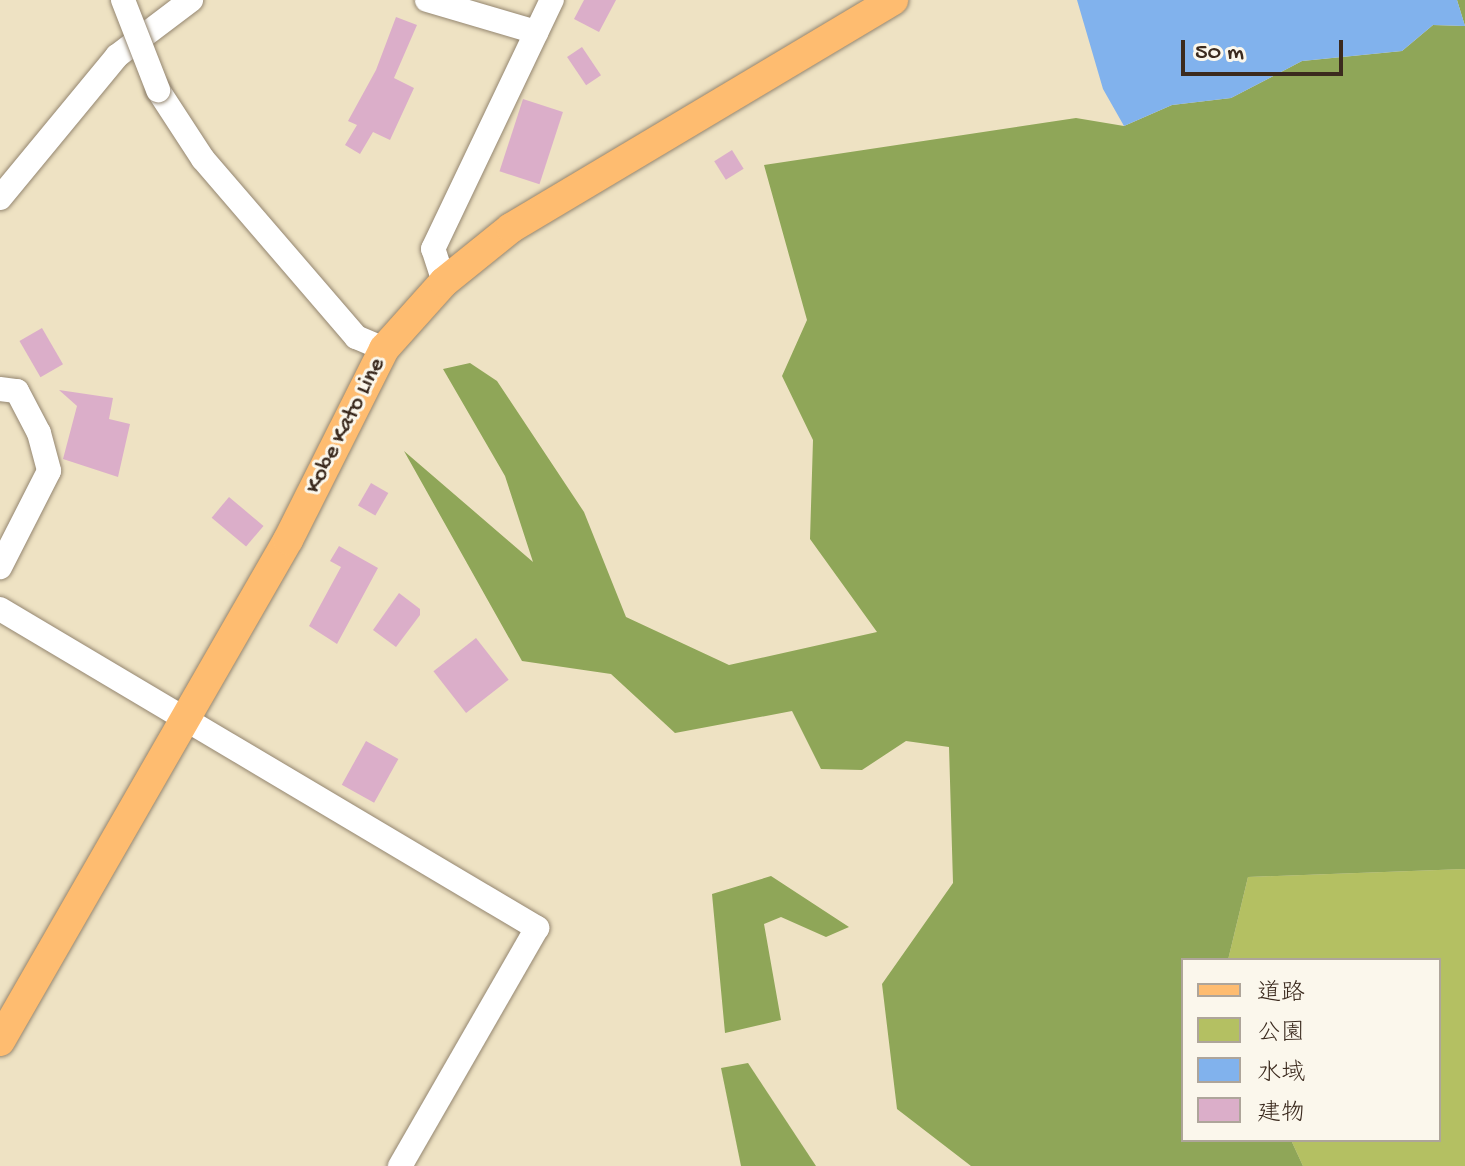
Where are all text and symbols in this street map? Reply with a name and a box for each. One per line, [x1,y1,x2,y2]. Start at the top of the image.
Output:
scale bar [1185,24,1347,74]
text: 50 m [1195,39,1244,68]
street label: Kobe Kato Line [299,353,393,499]
legend [1181,958,1441,1142]
text: 道路 [1257,980,1305,1009]
text: 公園 [1257,1020,1305,1049]
text: 水域 [1257,1060,1305,1089]
text: 建物 [1257,1100,1305,1129]

